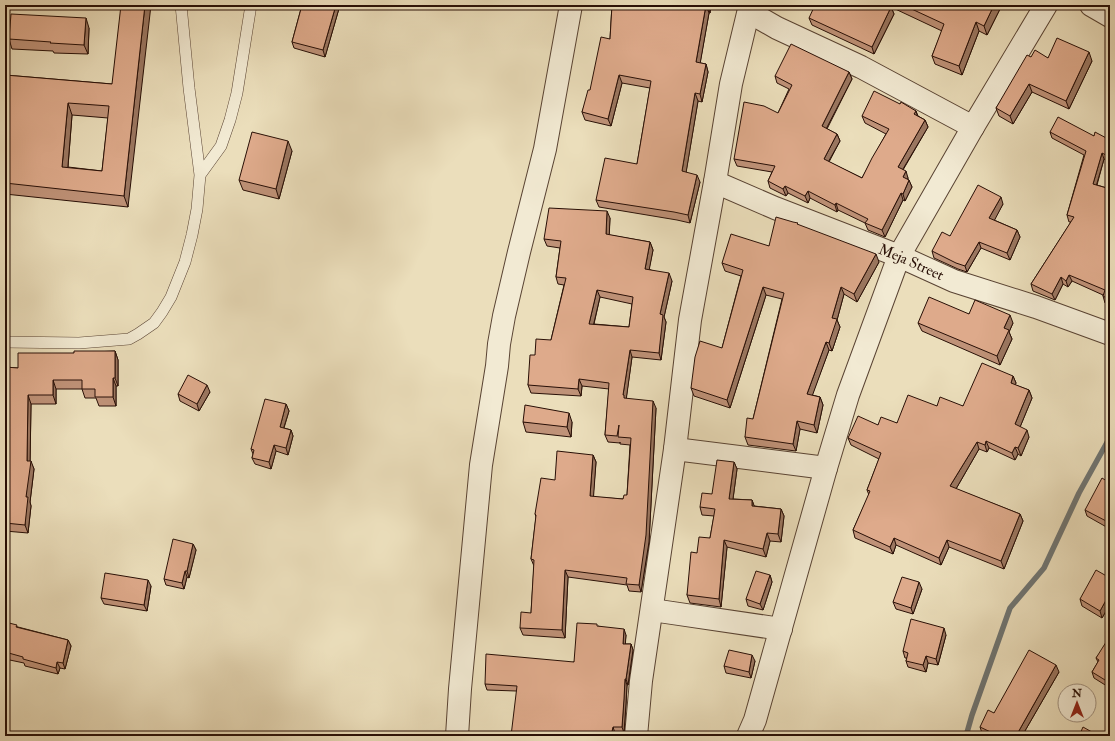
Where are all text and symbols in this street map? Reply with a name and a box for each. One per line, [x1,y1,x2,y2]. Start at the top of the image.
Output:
street label: Meja Street [876,240,947,285]
north arrow [1057,683,1097,723]
text: N [1071,687,1083,700]

